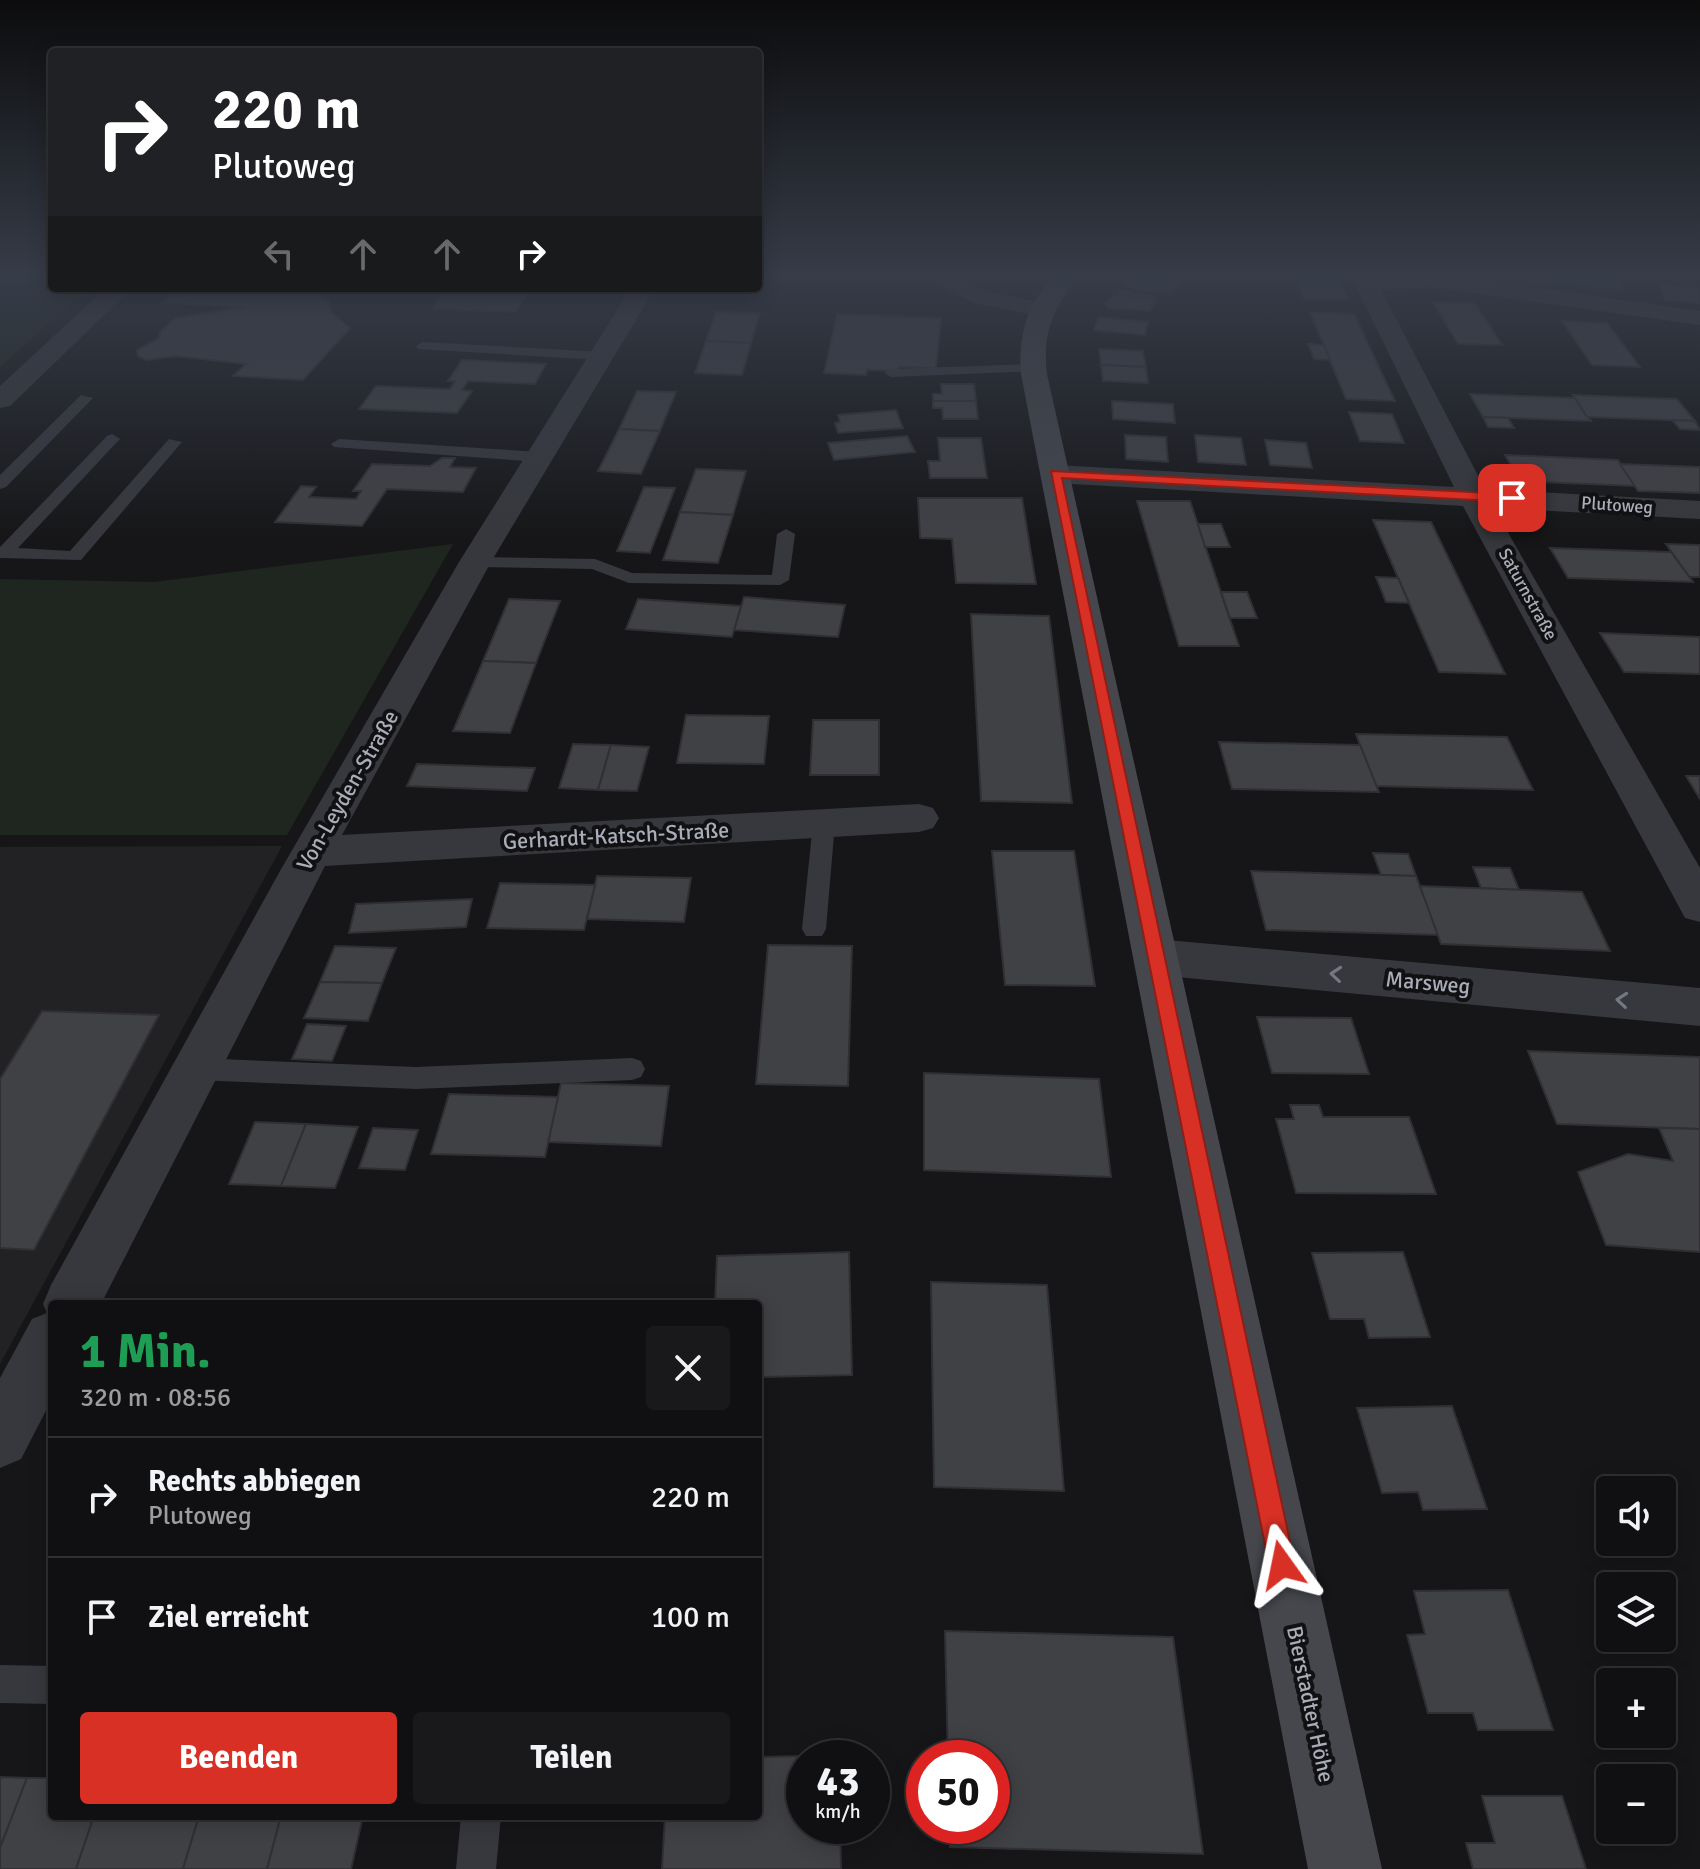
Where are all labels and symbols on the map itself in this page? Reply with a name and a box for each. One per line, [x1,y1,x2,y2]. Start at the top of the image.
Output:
pin [1478,464,1546,532]
street label: Plutoweg [1580,492,1654,518]
street label: Saturnstraße [1494,544,1562,644]
street label: Von-Leyden-Straße [291,705,404,875]
street label: Gerhardt-Katsch-Straße [502,816,730,855]
one-way arrow [1329,965,1342,982]
street label: Marsweg [1385,965,1471,1000]
one-way arrow [1615,992,1628,1009]
position arrow [1240,1523,1324,1607]
street label: Bierstadter Höhe [1281,1623,1340,1785]
speed limit sign: 50 [906,1740,1010,1844]

